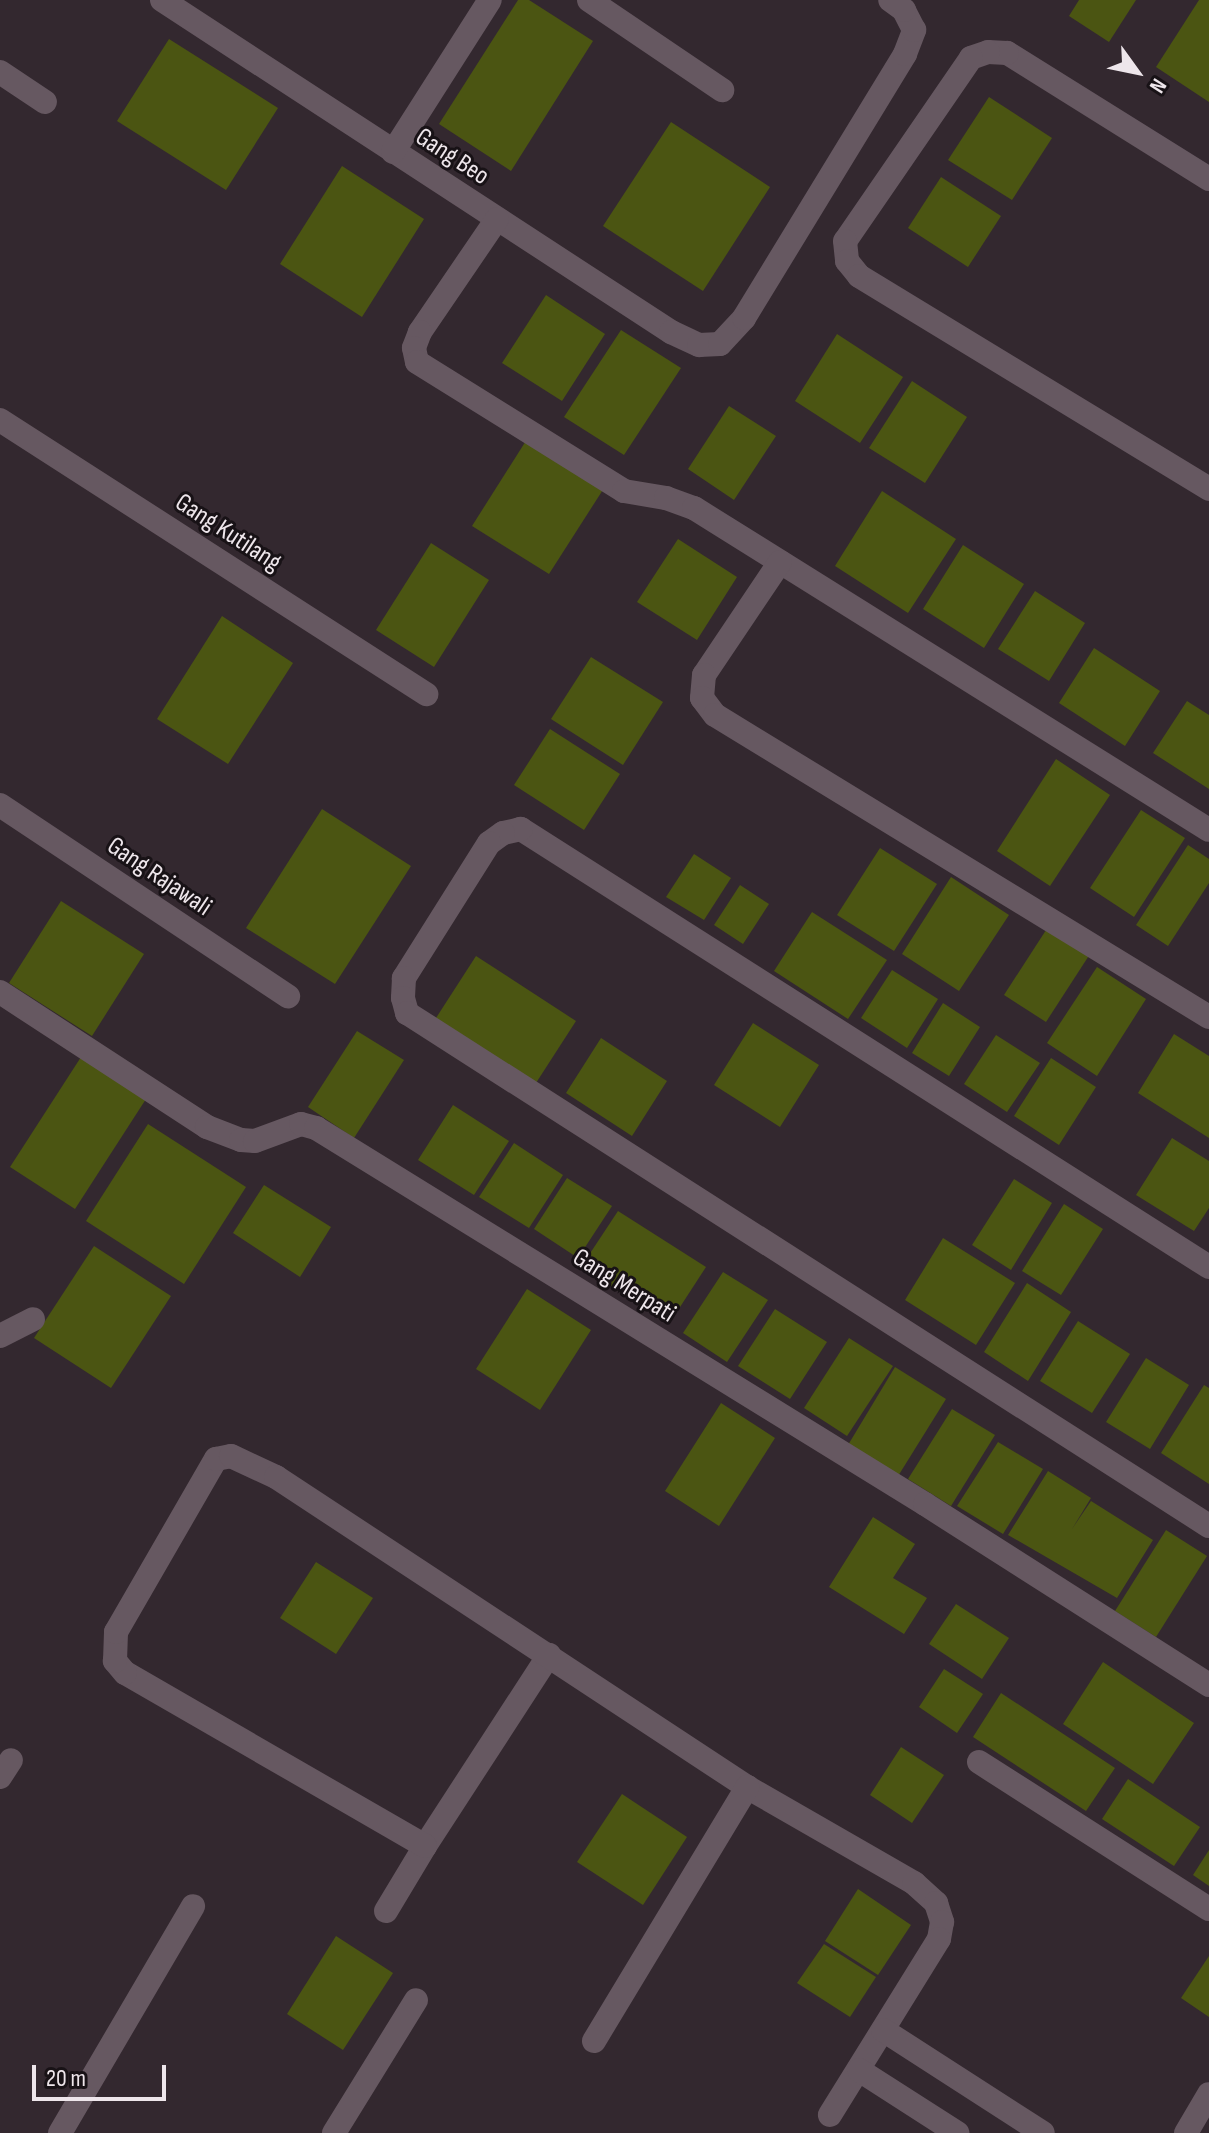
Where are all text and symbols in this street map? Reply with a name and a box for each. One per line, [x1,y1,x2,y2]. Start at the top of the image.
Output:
north arrow [1097,32,1177,112]
text: N [1143,73,1172,98]
street label: Gang Beo [409,122,495,192]
street label: Gang Kutilang [169,487,287,579]
street label: Gang Rajawali [101,831,217,923]
street label: Gang Merpati [567,1242,681,1330]
scale bar [36,2049,170,2099]
text: 20 m [46,2064,86,2093]

